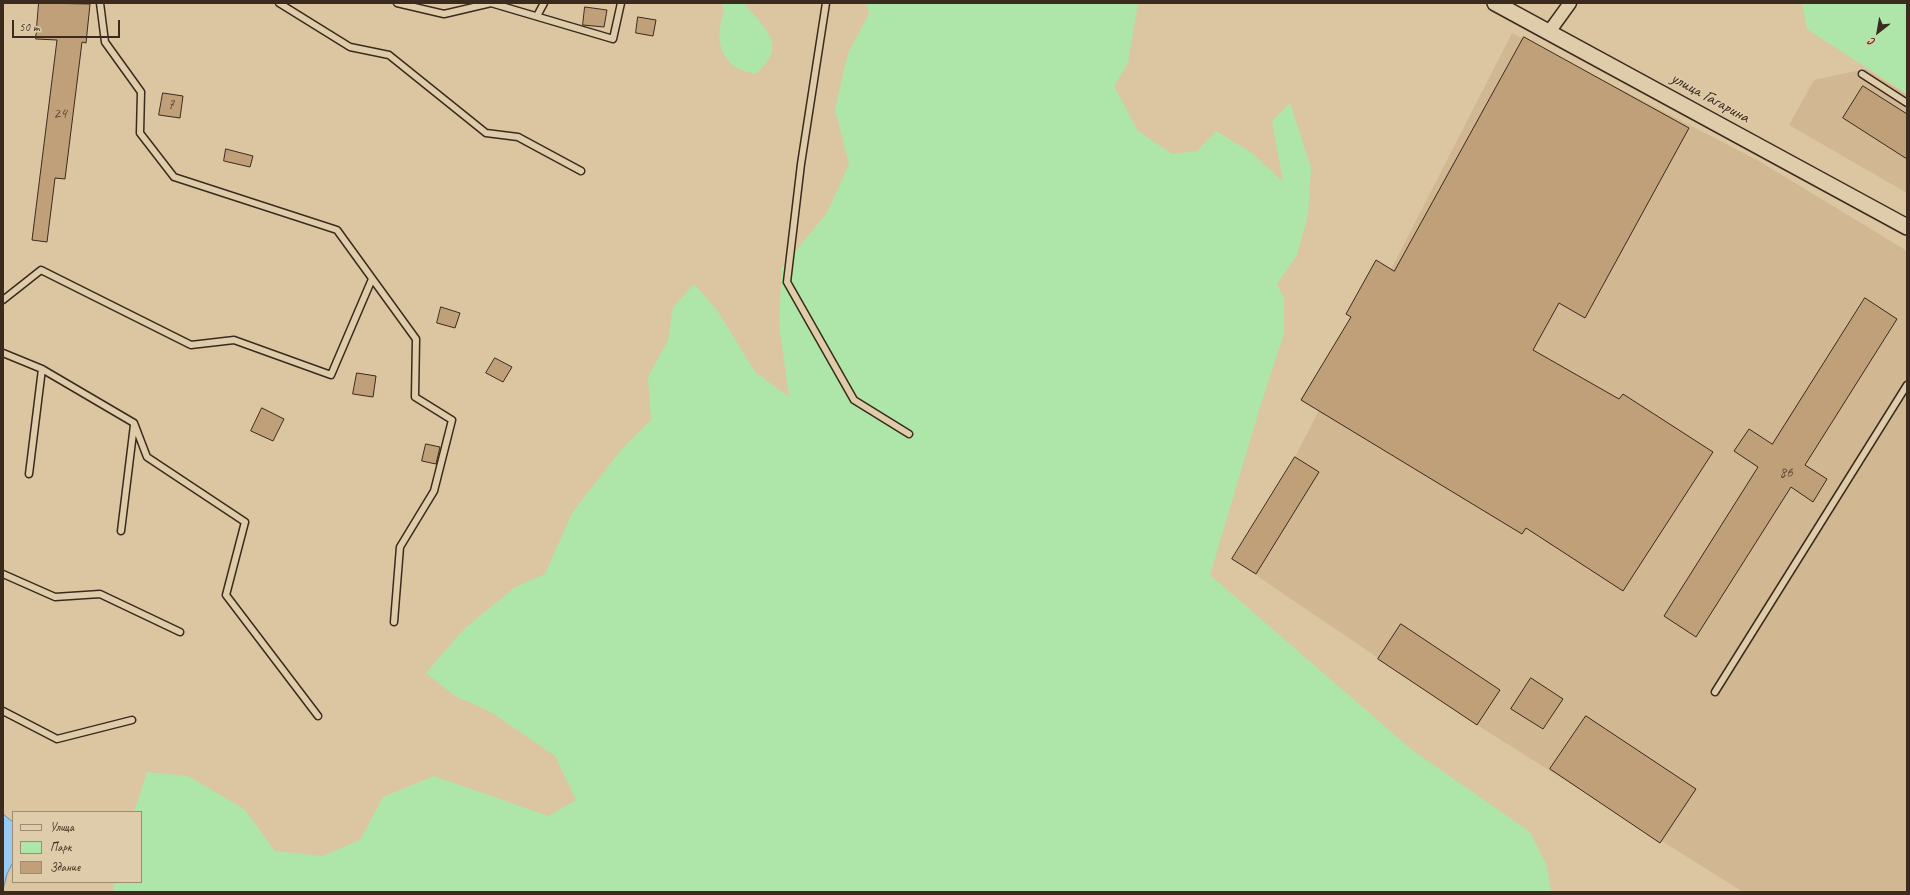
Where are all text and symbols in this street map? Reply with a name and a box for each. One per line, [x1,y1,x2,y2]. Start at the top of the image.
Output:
scale bar [14,12,122,38]
north arrow [1858,12,1898,52]
text: 50 m [19,19,39,35]
text: С [1866,35,1878,50]
street label: улица Гагарина [1667,68,1753,128]
house number: 7 [168,96,174,114]
house number: 24 [53,105,67,123]
house number: 86 [1779,464,1793,482]
legend [12,811,142,883]
text: Улица [50,819,74,835]
text: Парк [50,839,71,855]
text: Здание [50,859,80,875]

